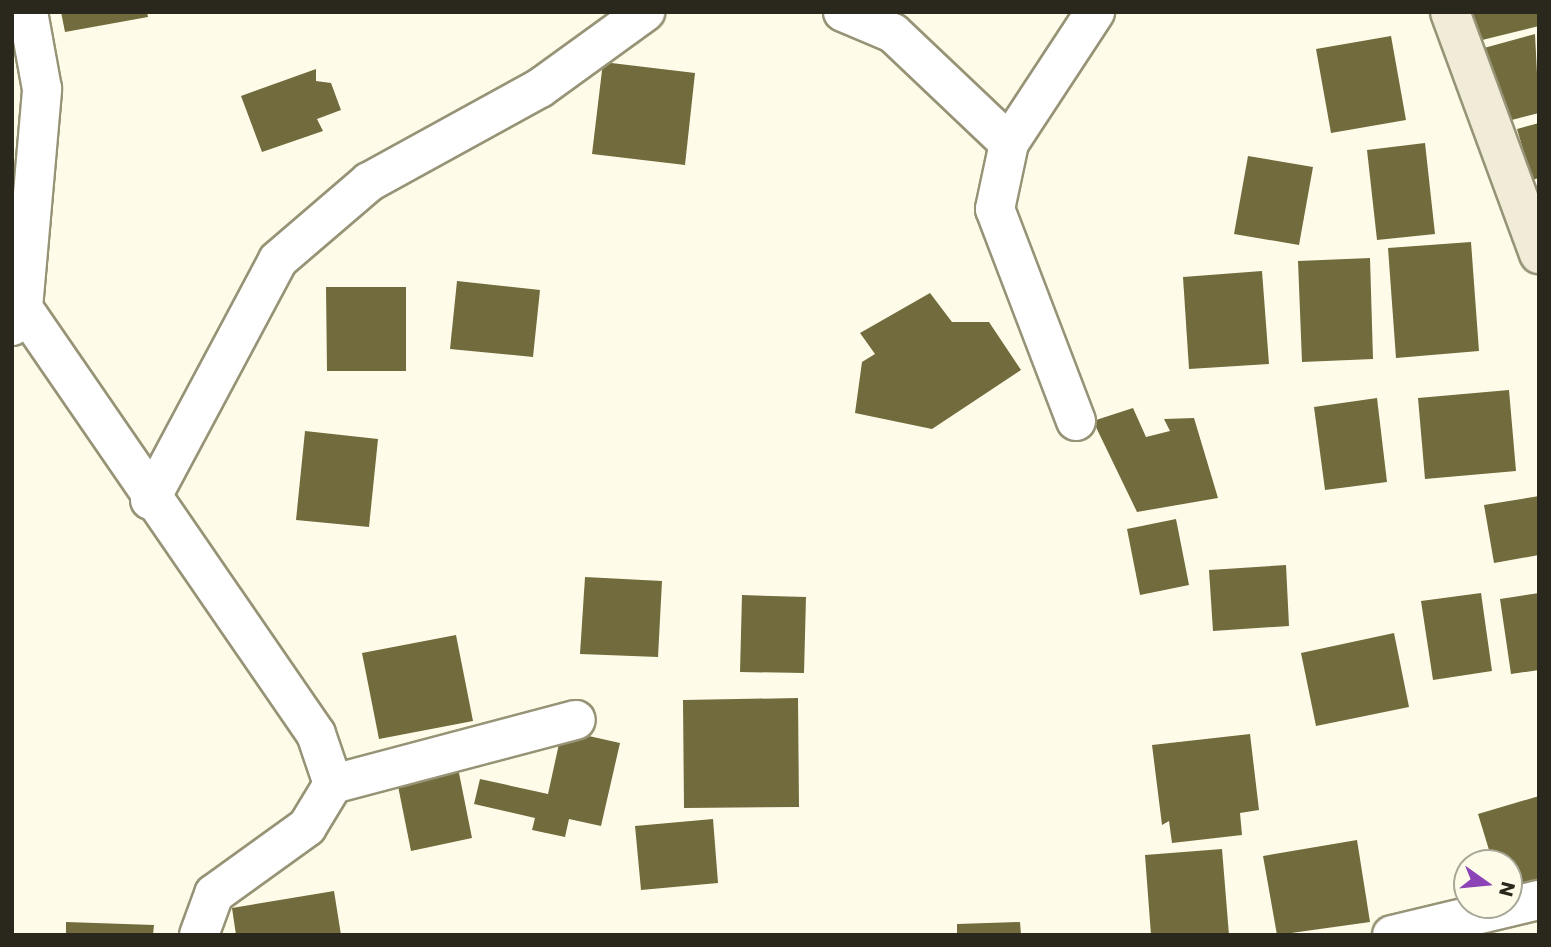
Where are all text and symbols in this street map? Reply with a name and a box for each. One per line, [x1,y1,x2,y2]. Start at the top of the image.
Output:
north arrow [1453,849,1523,919]
text: N [1492,879,1522,899]

